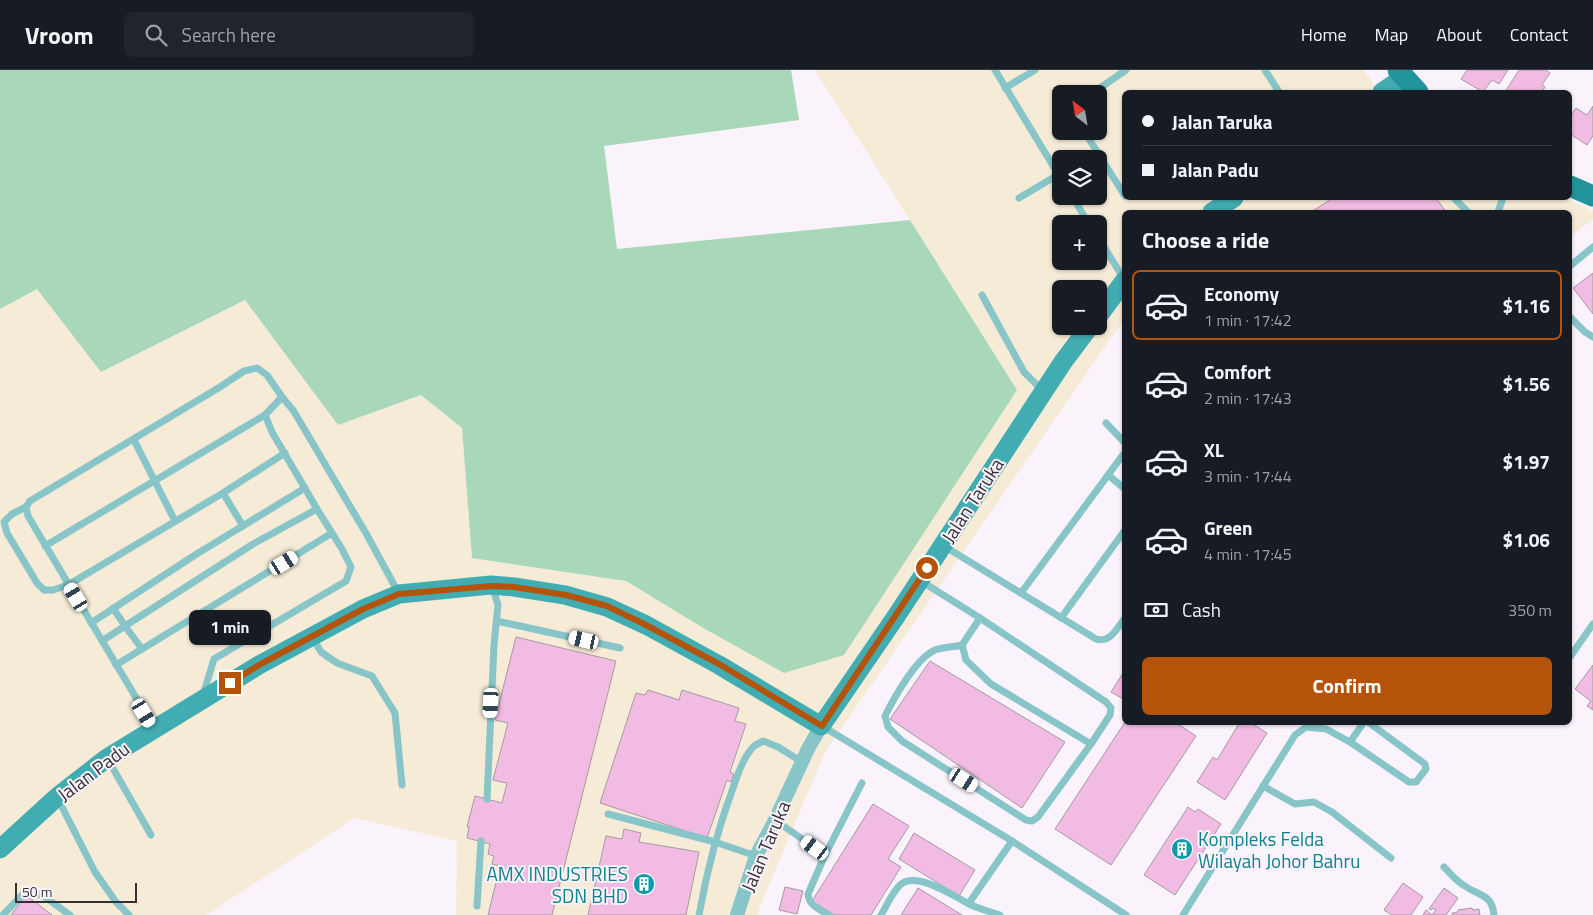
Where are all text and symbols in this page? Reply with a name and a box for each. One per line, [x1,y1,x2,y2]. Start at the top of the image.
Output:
search box [124,12,474,57]
text: Vroom [25,17,94,53]
text: Search here [182,20,276,49]
icon: search [142,21,170,49]
text: Home [1301,21,1347,48]
text: Map [1375,21,1408,48]
text: About [1436,21,1482,48]
text: Contact [1510,21,1568,48]
north arrow [1052,85,1108,140]
map controls [1052,85,1107,335]
text: Jalan Taruka [1172,107,1272,136]
button: layers [1052,150,1107,205]
text: Jalan Padu [1172,155,1259,184]
button: + [1052,215,1107,270]
text: Choose a ride [1142,223,1269,257]
text: Economy [1204,279,1279,308]
button: − [1052,280,1107,335]
icon: car [1144,283,1189,328]
text: $1.16 [1503,291,1550,320]
text: 1 min · 17:42 [1204,308,1292,332]
text: Comfort [1204,357,1271,386]
icon: car [1144,361,1189,406]
text: $1.56 [1503,369,1550,398]
text: 2 min · 17:43 [1204,386,1292,410]
text: XL [1204,435,1224,464]
icon: car [1144,439,1189,484]
text: $1.97 [1503,447,1550,476]
street label: Jalan Taruka [934,451,1011,548]
text: 3 min · 17:44 [1204,464,1292,488]
text: Green [1204,513,1253,542]
icon: car [1144,517,1189,562]
text: $1.06 [1503,525,1550,554]
text: 4 min · 17:45 [1204,542,1292,566]
car [267,549,300,577]
route start [916,557,938,579]
car [61,580,90,614]
text: Cash [1182,595,1221,624]
icon: cash [1142,596,1170,624]
text: 350 m [1508,598,1552,622]
callout: 1 min [189,610,271,646]
text: 1 min [211,615,249,639]
car [567,629,600,651]
button: Confirm [1142,657,1552,715]
route end [219,672,241,694]
car [482,688,499,718]
car [129,696,158,730]
street label: Jalan Padu [51,734,135,808]
car [947,766,980,794]
street label: Jalan Taruka [733,796,797,896]
place label: Kompleks Felda Wilayah Johor Bahru [1198,824,1360,875]
car [798,833,831,863]
building icon: Kompleks Felda Wilayah Johor Bahru [1170,837,1194,861]
place label: AMX INDUSTRIES SDN BHD [487,859,628,910]
building icon: AMX INDUSTRIES SDN BHD [632,872,656,896]
scale bar [15,880,138,903]
text: 50 m [22,881,52,902]

